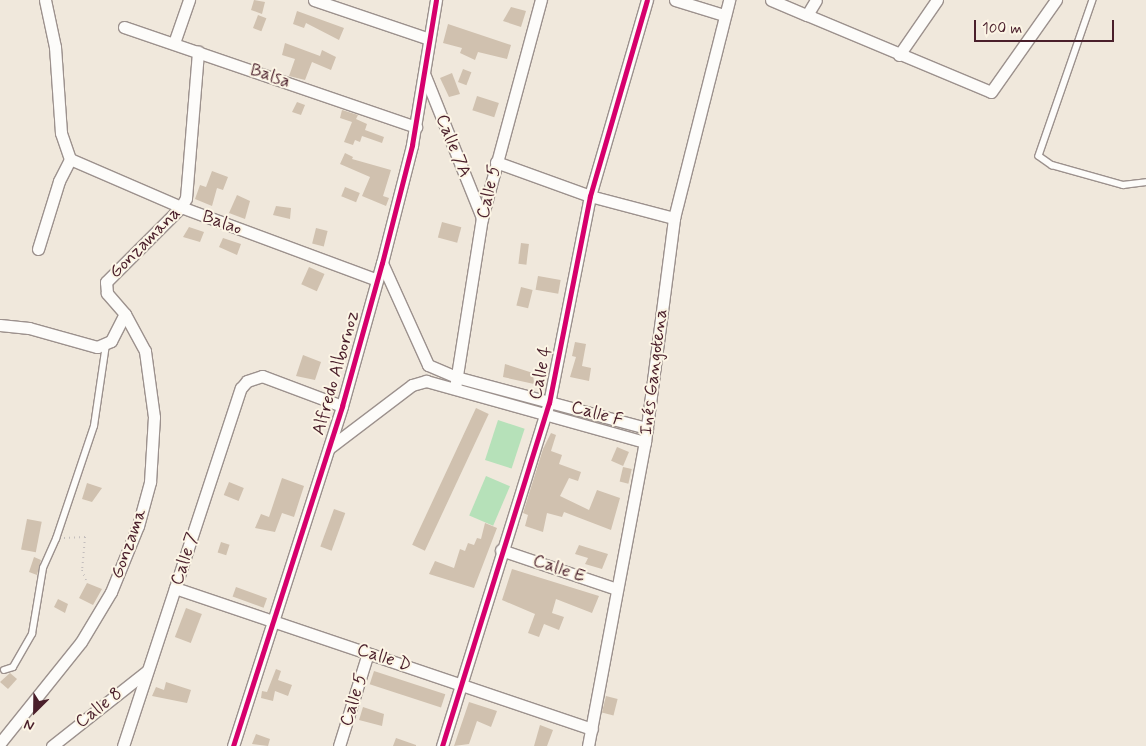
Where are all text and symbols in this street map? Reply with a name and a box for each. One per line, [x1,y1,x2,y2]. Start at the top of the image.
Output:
scale bar [976,10,1116,42]
text: 100 m [982,19,1022,39]
street label: Balsa [247,59,293,93]
street label: Calle 7A [431,111,475,181]
street label: Calle 5 [472,163,506,221]
street label: Gonzamana [105,203,185,283]
street label: Balao [199,206,245,240]
street label: Alfredo Albornoz [308,308,364,438]
street label: Inés Gangotena [636,310,672,434]
street label: Calle 4 [525,344,557,402]
street label: Calle F [568,396,626,432]
street label: Gonzama [106,506,152,582]
street label: Calle 7 [166,530,204,588]
street label: Calle E [530,550,588,588]
street label: Calle D [354,639,414,677]
street label: Calle 5 [336,671,372,729]
street label: Calle 8 [71,683,127,733]
north arrow [10,686,60,736]
text: N [21,715,37,735]

